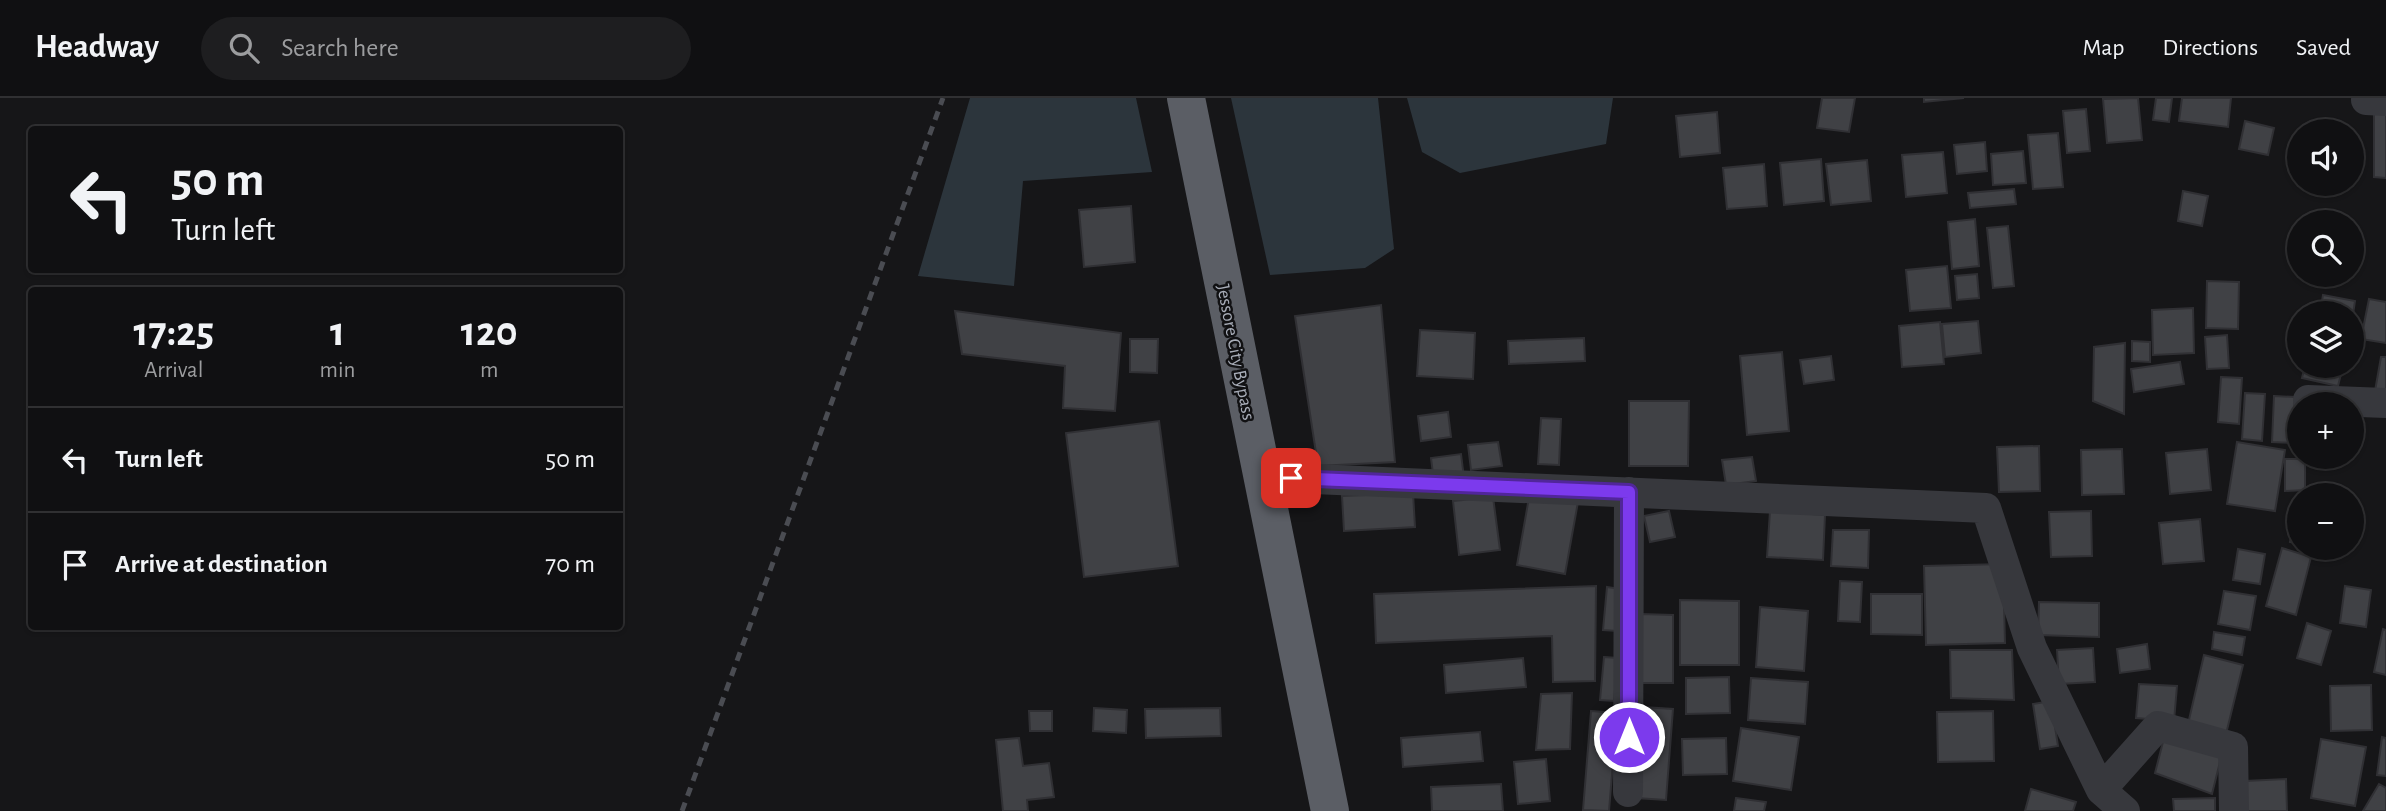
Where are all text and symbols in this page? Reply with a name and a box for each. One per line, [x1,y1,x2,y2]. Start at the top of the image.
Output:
search box [201,17,691,80]
icon: search [225,29,263,67]
text: Headway [35,31,159,64]
text: Search here [281,35,399,61]
text: Map [2082,36,2124,60]
text: Directions [2162,36,2258,60]
text: Saved [2296,36,2351,60]
map controls [2287,119,2364,560]
button: sound [2287,119,2364,196]
icon: left [56,154,147,245]
text: 50 m [171,156,265,205]
button: search [2287,210,2364,287]
text: Turn left [171,214,275,246]
street label: Jessore City Bypass [1213,283,1258,422]
button: layers [2287,301,2364,378]
text: 17:25 [133,311,214,353]
text: 1 [330,311,345,353]
text: 120 [461,311,518,353]
text: Arrival [144,359,203,382]
text: min [320,359,355,382]
text: m [480,359,498,382]
button: + [2287,392,2364,469]
icon: left [56,441,94,479]
text: Turn left [115,446,203,472]
text: 50 m [545,446,595,472]
pin [1261,448,1321,508]
icon: arrive [1272,459,1310,497]
button: − [2287,483,2364,560]
icon: arrive [56,546,94,584]
text: Arrive at destination [115,551,328,577]
text: 70 m [545,551,595,577]
position arrow [1592,700,1666,774]

